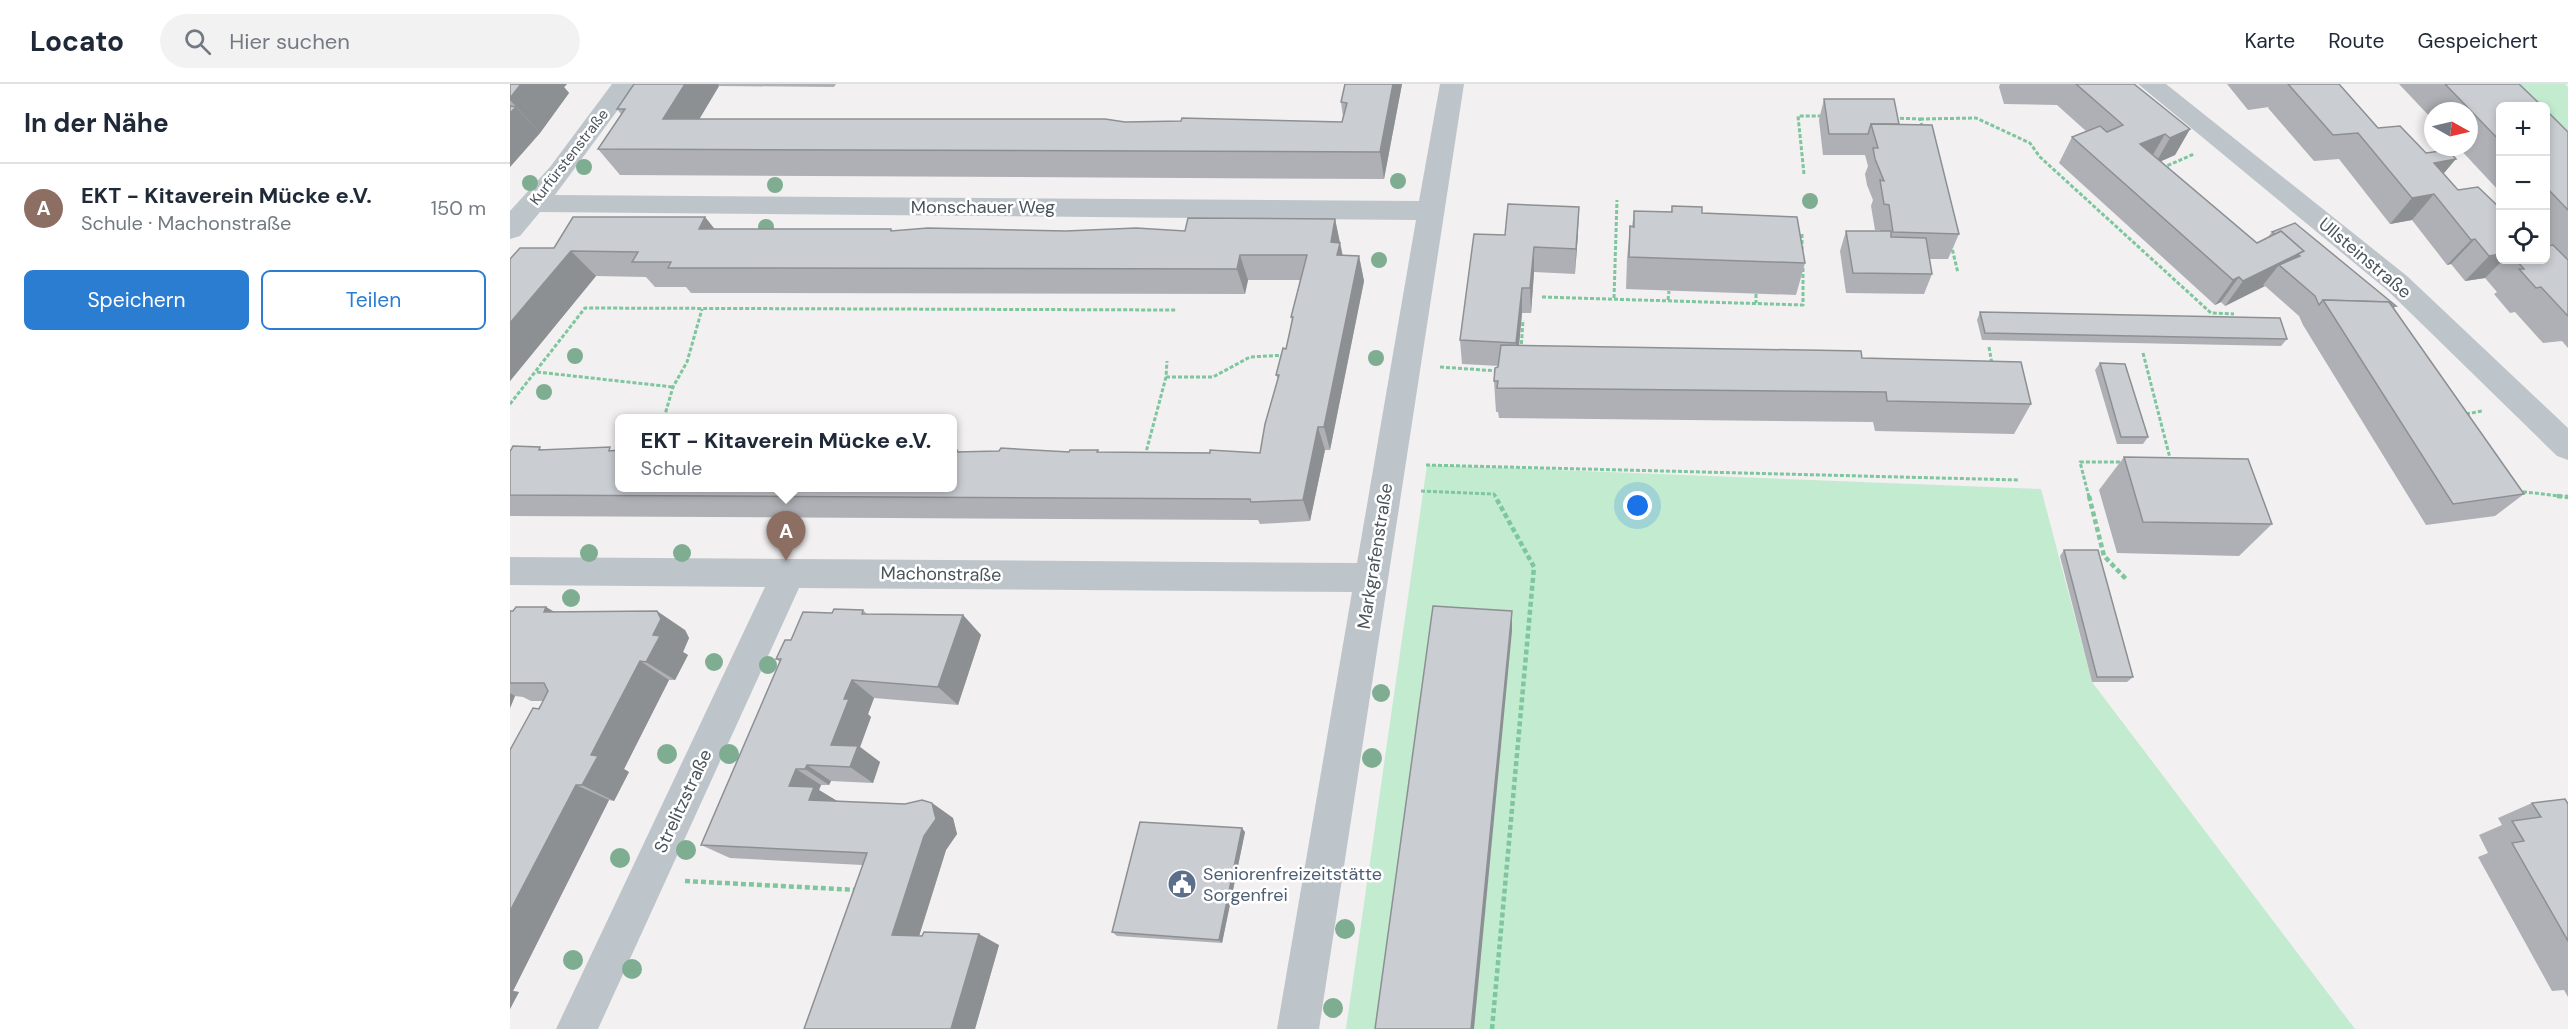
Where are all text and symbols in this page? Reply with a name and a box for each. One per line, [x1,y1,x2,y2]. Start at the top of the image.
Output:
search box [160,14,580,68]
text: Locato [30,23,124,60]
icon: search [181,25,214,58]
text: Hier suchen [229,27,350,56]
text: Karte [2244,27,2295,55]
text: Route [2328,27,2384,55]
text: Gespeichert [2417,27,2538,55]
north arrow [2424,102,2478,156]
map controls [2496,102,2550,264]
button: + [2496,102,2550,156]
street label: Kurfürstenstraße [525,105,613,209]
text: In der Nähe [24,106,169,140]
button: − [2496,156,2550,210]
text: EKT - Kitaverein Mücke e.V. [81,181,372,210]
text: A [36,195,51,221]
text: 150 m [431,195,486,221]
street label: Monschauer Weg [911,195,1055,219]
text: Schule · Machonstraße [81,210,291,236]
button: locate [2496,210,2550,264]
street label: Ullsteinstraße [2314,212,2416,304]
button: Speichern [24,270,249,330]
button: Teilen [261,270,486,330]
popup [615,414,957,492]
text: EKT - Kitaverein Mücke e.V. [641,426,931,455]
text: Schule [641,455,702,481]
street label: Markgrafenstraße [1352,481,1398,631]
your location [1623,491,1652,520]
pin: A [766,512,806,561]
street label: Machonstraße [880,561,1002,587]
street label: Strelitzstraße [649,745,717,857]
place label: Seniorenfreizeitstätte Sorgenfrei [1203,862,1382,907]
public building icon: Seniorenfreizeitstätte Sorgenfrei [1166,868,1198,900]

